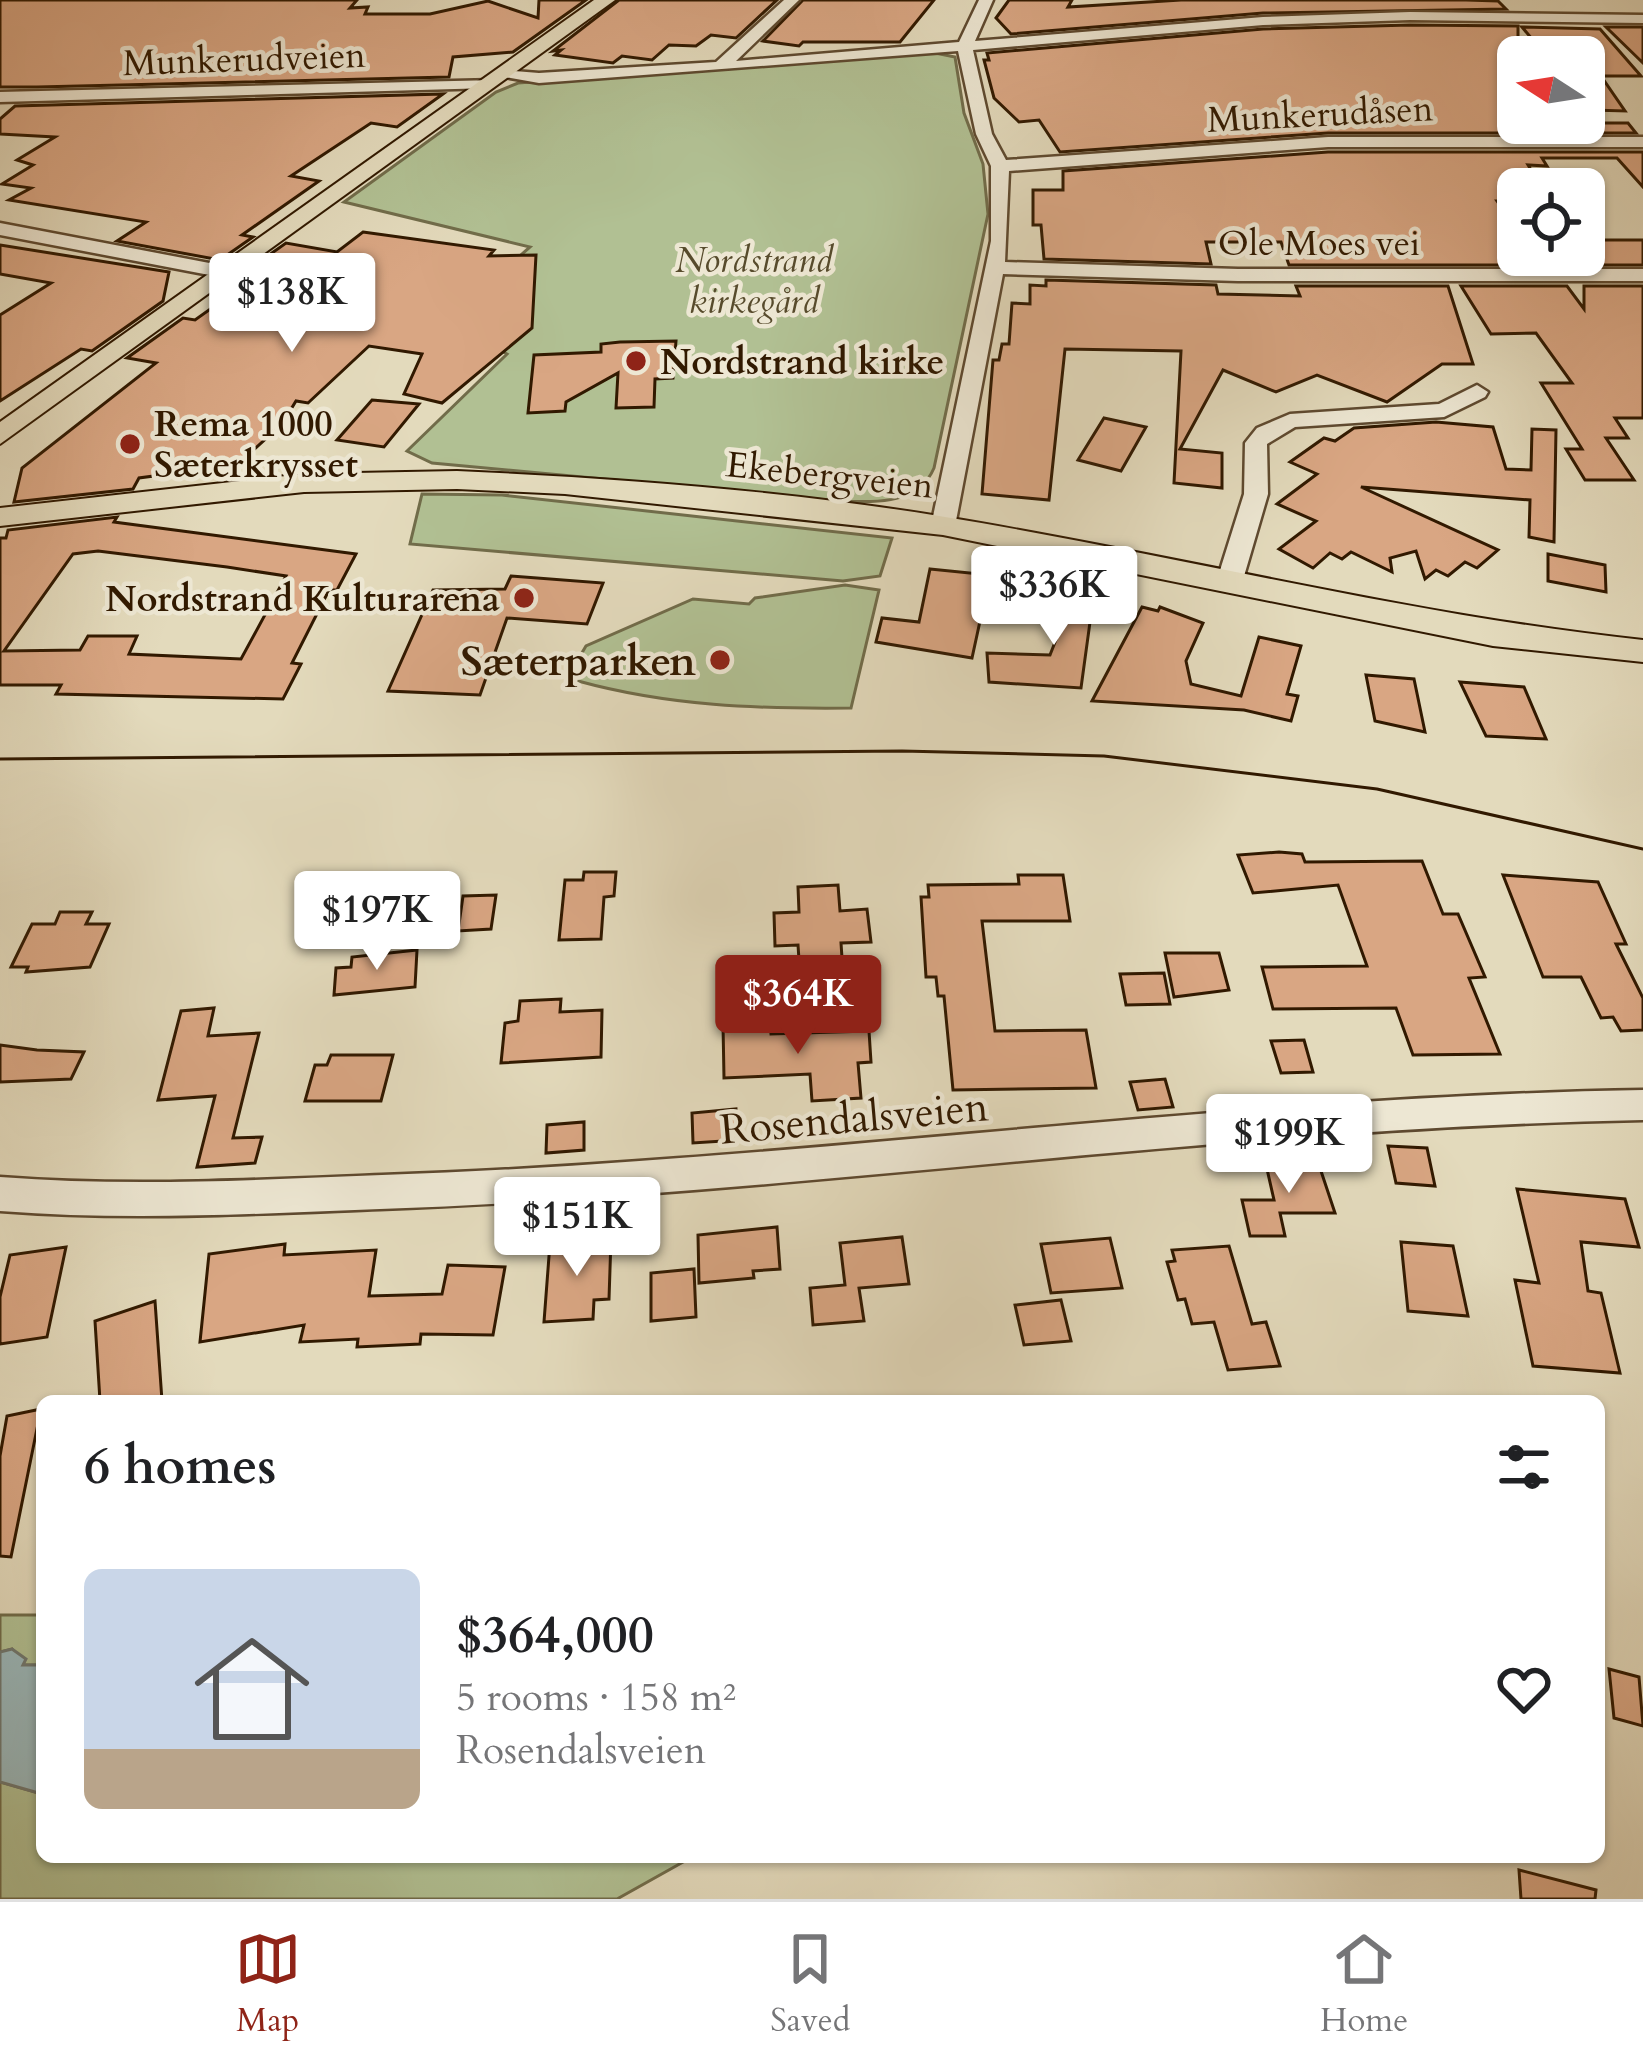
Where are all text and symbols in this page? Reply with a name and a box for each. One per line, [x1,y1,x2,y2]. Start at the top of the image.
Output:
street label: Munkerudveien [122,31,367,88]
north arrow [1497,36,1605,144]
map controls [1497,36,1605,276]
street label: Munkerudåsen [1206,84,1435,145]
button: locate [1497,168,1605,276]
street label: Ole Moes vei [1218,219,1420,268]
park label: Nordstrand kirkegård [675,236,834,326]
pin: $138K [208,253,376,355]
text: $138K [236,265,348,318]
place label: Nordstrand kirke [660,338,944,387]
marker: Nordstrand kirke [623,348,649,374]
place label: Rema 1000 Sæterkrysset [154,400,358,490]
marker: Rema 1000 Sæterkrysset [117,431,143,457]
street label: Ekebergveien [724,440,937,511]
pin: $336K [970,546,1138,648]
text: $336K [998,558,1110,611]
place label: Nordstrand Kulturarena [105,575,500,624]
marker: Nordstrand Kulturarena [511,585,537,611]
place label: Sæterparken [460,633,696,690]
marker: Sæterparken [707,647,733,673]
pin: $197K [293,871,461,973]
text: $197K [321,883,433,936]
pin: $364K [714,955,882,1057]
text: $364K [742,967,854,1020]
street label: Rosendalsveien [718,1078,991,1159]
pin: $199K [1205,1094,1373,1196]
text: $199K [1233,1106,1345,1159]
pin: $151K [493,1177,661,1279]
text: $151K [521,1189,633,1242]
text: 6 homes [84,1432,276,1502]
icon: filters [1491,1434,1557,1500]
text: $364,000 [456,1601,654,1671]
icon: home [180,1617,324,1761]
icon: heart [1491,1656,1557,1722]
text: 5 rooms · 158 m² [456,1671,736,1724]
text: Rosendalsveien [456,1724,706,1777]
tab: Map [235,1926,301,2043]
tab: Saved [770,1926,850,2043]
tab: Home [1320,1926,1408,2043]

